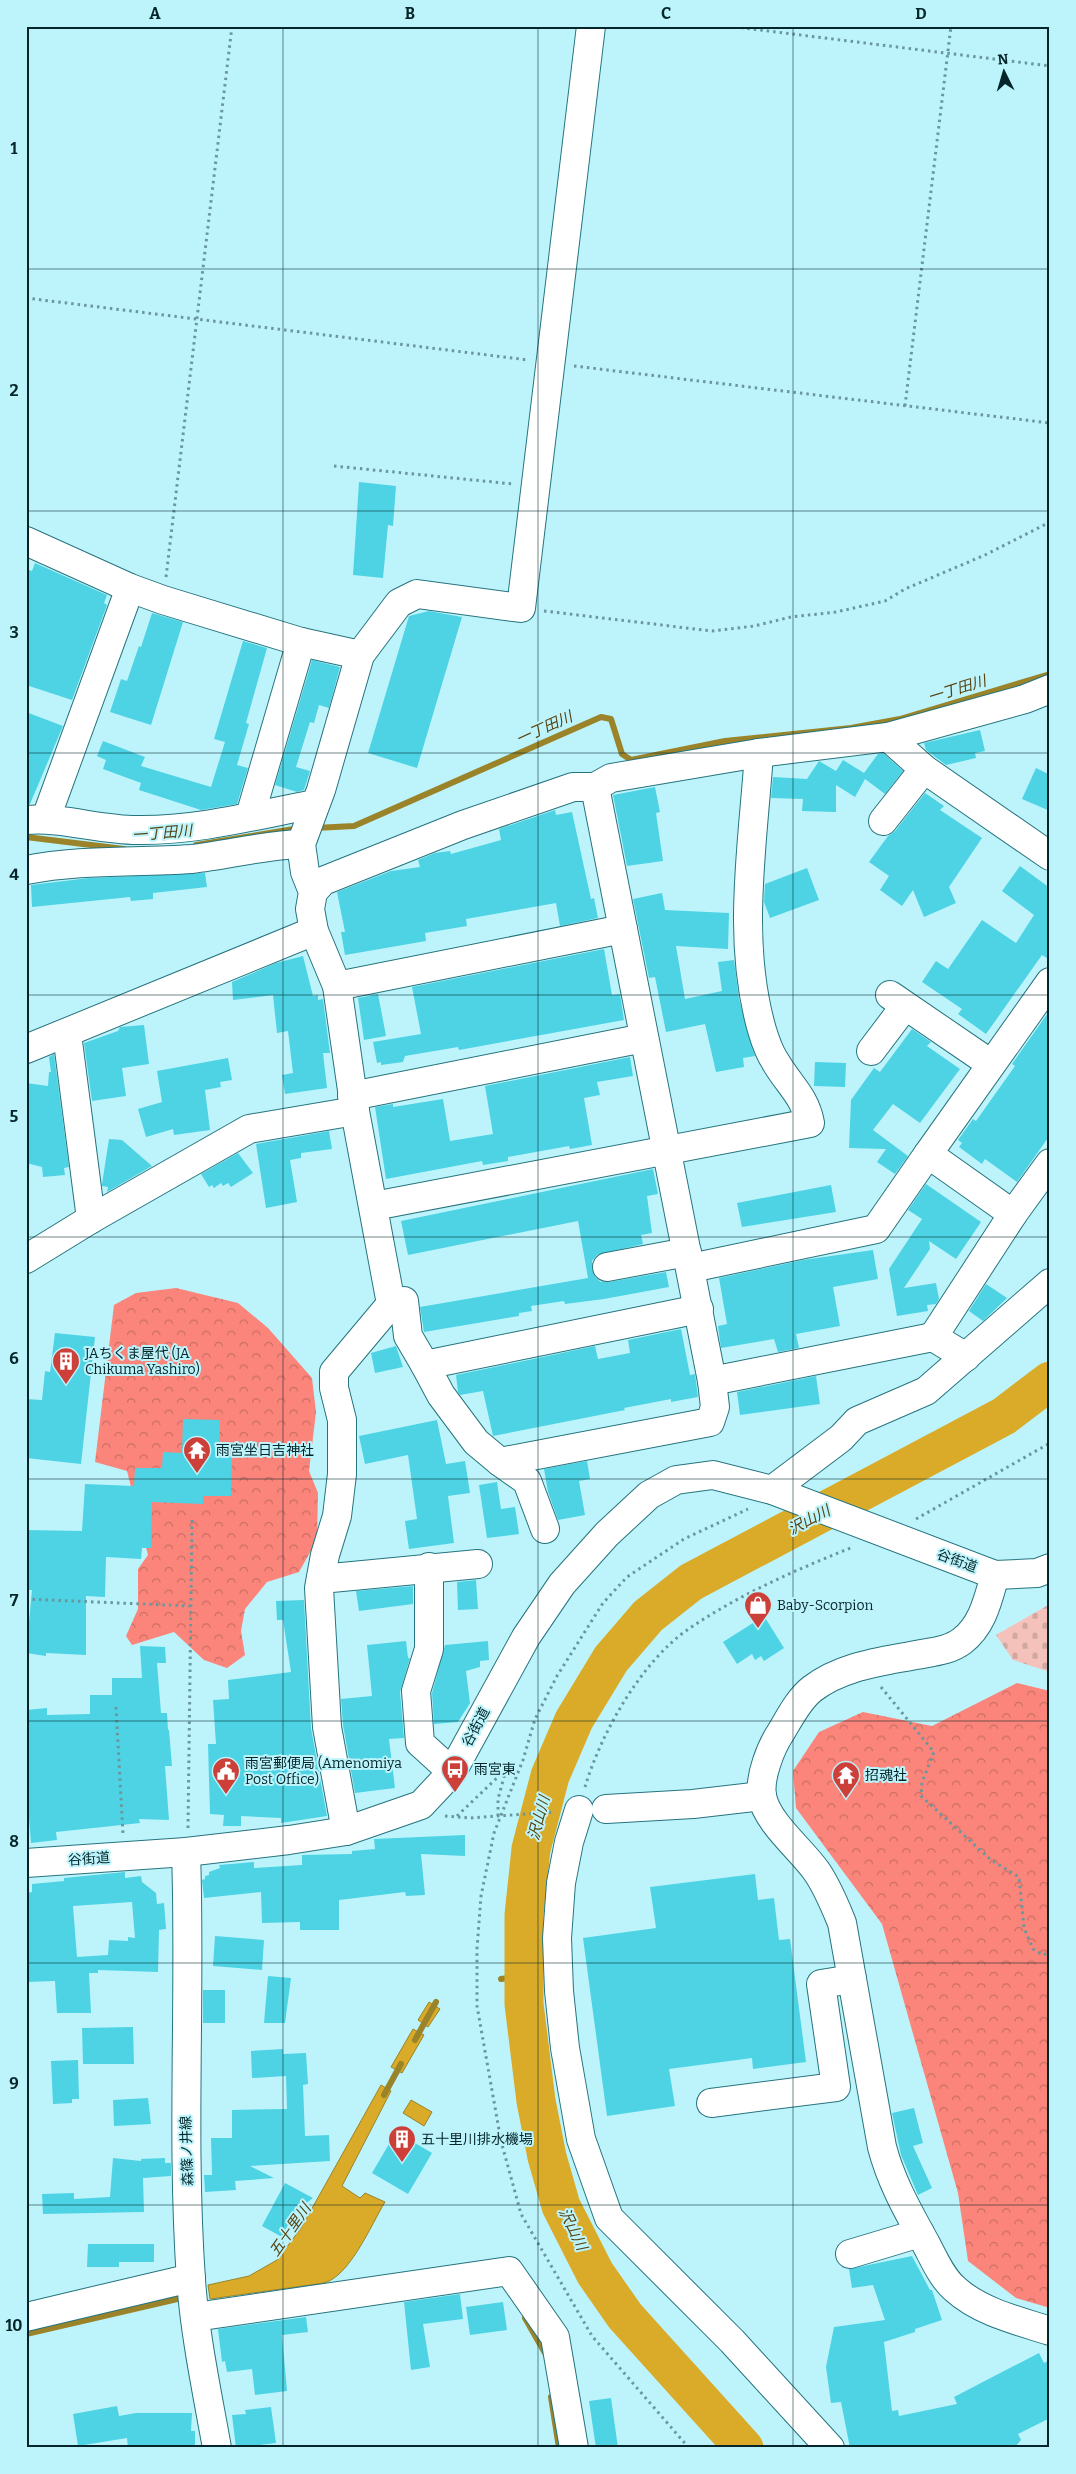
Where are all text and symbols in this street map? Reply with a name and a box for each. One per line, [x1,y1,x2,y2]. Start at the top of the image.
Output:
text: A [149,4,161,23]
text: B [405,4,415,23]
text: C [661,4,671,23]
text: D [915,4,927,23]
north arrow [978,48,1028,98]
text: N [997,51,1009,68]
text: 1 [11,139,18,158]
text: 2 [9,381,19,400]
text: 3 [9,623,19,642]
water label: 一丁田川 [926,671,990,706]
water label: 一丁田川 [513,707,577,748]
water label: 一丁田川 [131,821,195,845]
text: 4 [9,865,19,884]
text: 5 [10,1107,19,1126]
place label: JAちくま屋代 (JA Chikuma Yashiro) [84,1345,200,1378]
building icon: JAちくま屋代 (JA Chikuma Yashiro) [51,1346,81,1385]
text: 6 [9,1349,19,1368]
temple icon: 雨宮坐日吉神社 [182,1435,212,1474]
place label: 雨宮坐日吉神社 [216,1442,314,1459]
water label: 沢山川 [785,1501,835,1539]
street label: 谷街道 [934,1546,980,1576]
shop icon: Baby-Scorpion [743,1590,773,1629]
text: 7 [10,1591,19,1610]
place label: Baby-Scorpion [777,1597,874,1614]
street label: 谷街道 [459,1704,493,1750]
bus stop icon: 雨宮東 [440,1754,470,1793]
place label: 雨宮郵便局 (Amenomiya Post Office) [245,1755,402,1788]
public building icon: 雨宮郵便局 (Amenomiya Post Office) [211,1756,241,1795]
temple icon: 招魂社 [831,1760,861,1799]
place label: 雨宮東 [474,1761,516,1778]
place label: 招魂社 [865,1767,907,1784]
water label: 沢山川 [524,1792,554,1842]
text: 8 [9,1832,19,1851]
street label: 谷街道 [67,1849,111,1869]
text: 9 [9,2074,19,2093]
street label: 森篠ノ井線 [177,2116,197,2186]
building icon: 五十里川排水機場 [387,2124,417,2163]
place label: 五十里川排水機場 [421,2131,533,2148]
water label: 五十里川 [265,2199,316,2260]
water label: 沢山川 [555,2205,592,2255]
text: 10 [5,2316,23,2335]

